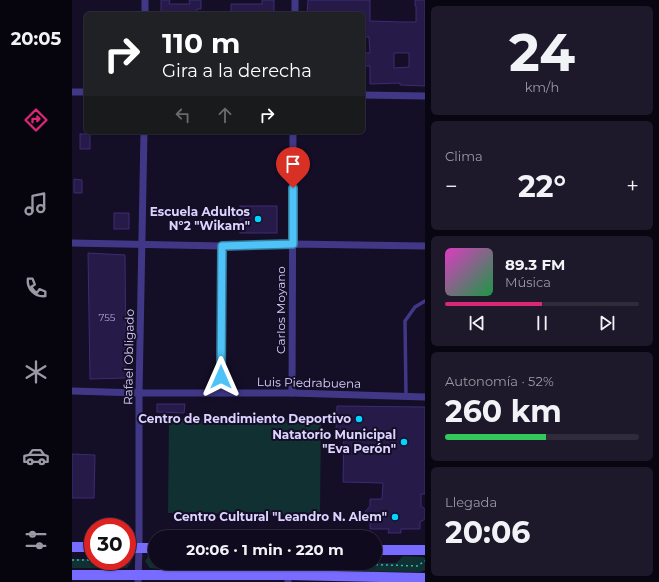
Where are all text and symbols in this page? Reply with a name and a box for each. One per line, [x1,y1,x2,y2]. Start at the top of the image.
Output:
text: 24 [509,21,575,84]
text: 110 m [162,26,240,60]
text: 20:05 [11,28,61,50]
icon: right [96,28,148,80]
text: Gira a la derecha [162,60,312,82]
text: km/h [525,79,559,95]
icon: left [172,104,194,126]
icon: ahead [214,104,236,126]
icon: right [256,104,278,126]
icon: directions [22,106,50,134]
pin [276,147,310,188]
text: Clima [445,148,483,164]
icon: arrive [282,153,304,175]
text: 22° [518,168,566,205]
text: − [445,173,458,200]
text: + [626,173,639,200]
icon: music [22,190,50,218]
place label: Escuela Adultos N°2 "Wikam" [150,204,251,233]
marker: Escuela Adultos N°2 "Wikam" [253,214,263,224]
text: 89.3 FM [505,255,565,274]
street label: Carlos Moyano [273,266,288,354]
icon: phone [22,274,50,302]
text: Música [505,274,551,290]
street label: Rafael Obligado [120,309,137,405]
house number: 755 [99,311,116,324]
icon: previous [466,312,488,334]
icon: pause [531,312,553,334]
icon: next [596,312,618,334]
position arrow [200,356,242,398]
icon: climate [22,358,50,386]
text: Autonomía · 52% [445,373,554,389]
street label: Luis Piedrabuena [257,374,361,391]
text: 260 km [445,393,562,430]
place label: Centro de Rendimiento Deportivo [138,411,351,426]
marker: Centro de Rendimiento Deportivo [354,414,364,424]
place label: Natatorio Municipal "Eva Perón" [272,427,396,456]
marker: Natatorio Municipal "Eva Perón" [399,437,409,447]
icon: car [22,442,50,470]
text: Llegada [445,494,497,510]
place label: Centro Cultural "Leandro N. Alem" [174,509,387,524]
marker: Centro Cultural "Leandro N. Alem" [390,512,400,522]
text: 20:06 [445,514,530,551]
speed limit sign: 30 [84,518,136,570]
icon: filters [22,526,50,554]
text: 20:06 · 1 min · 220 m [186,540,344,559]

